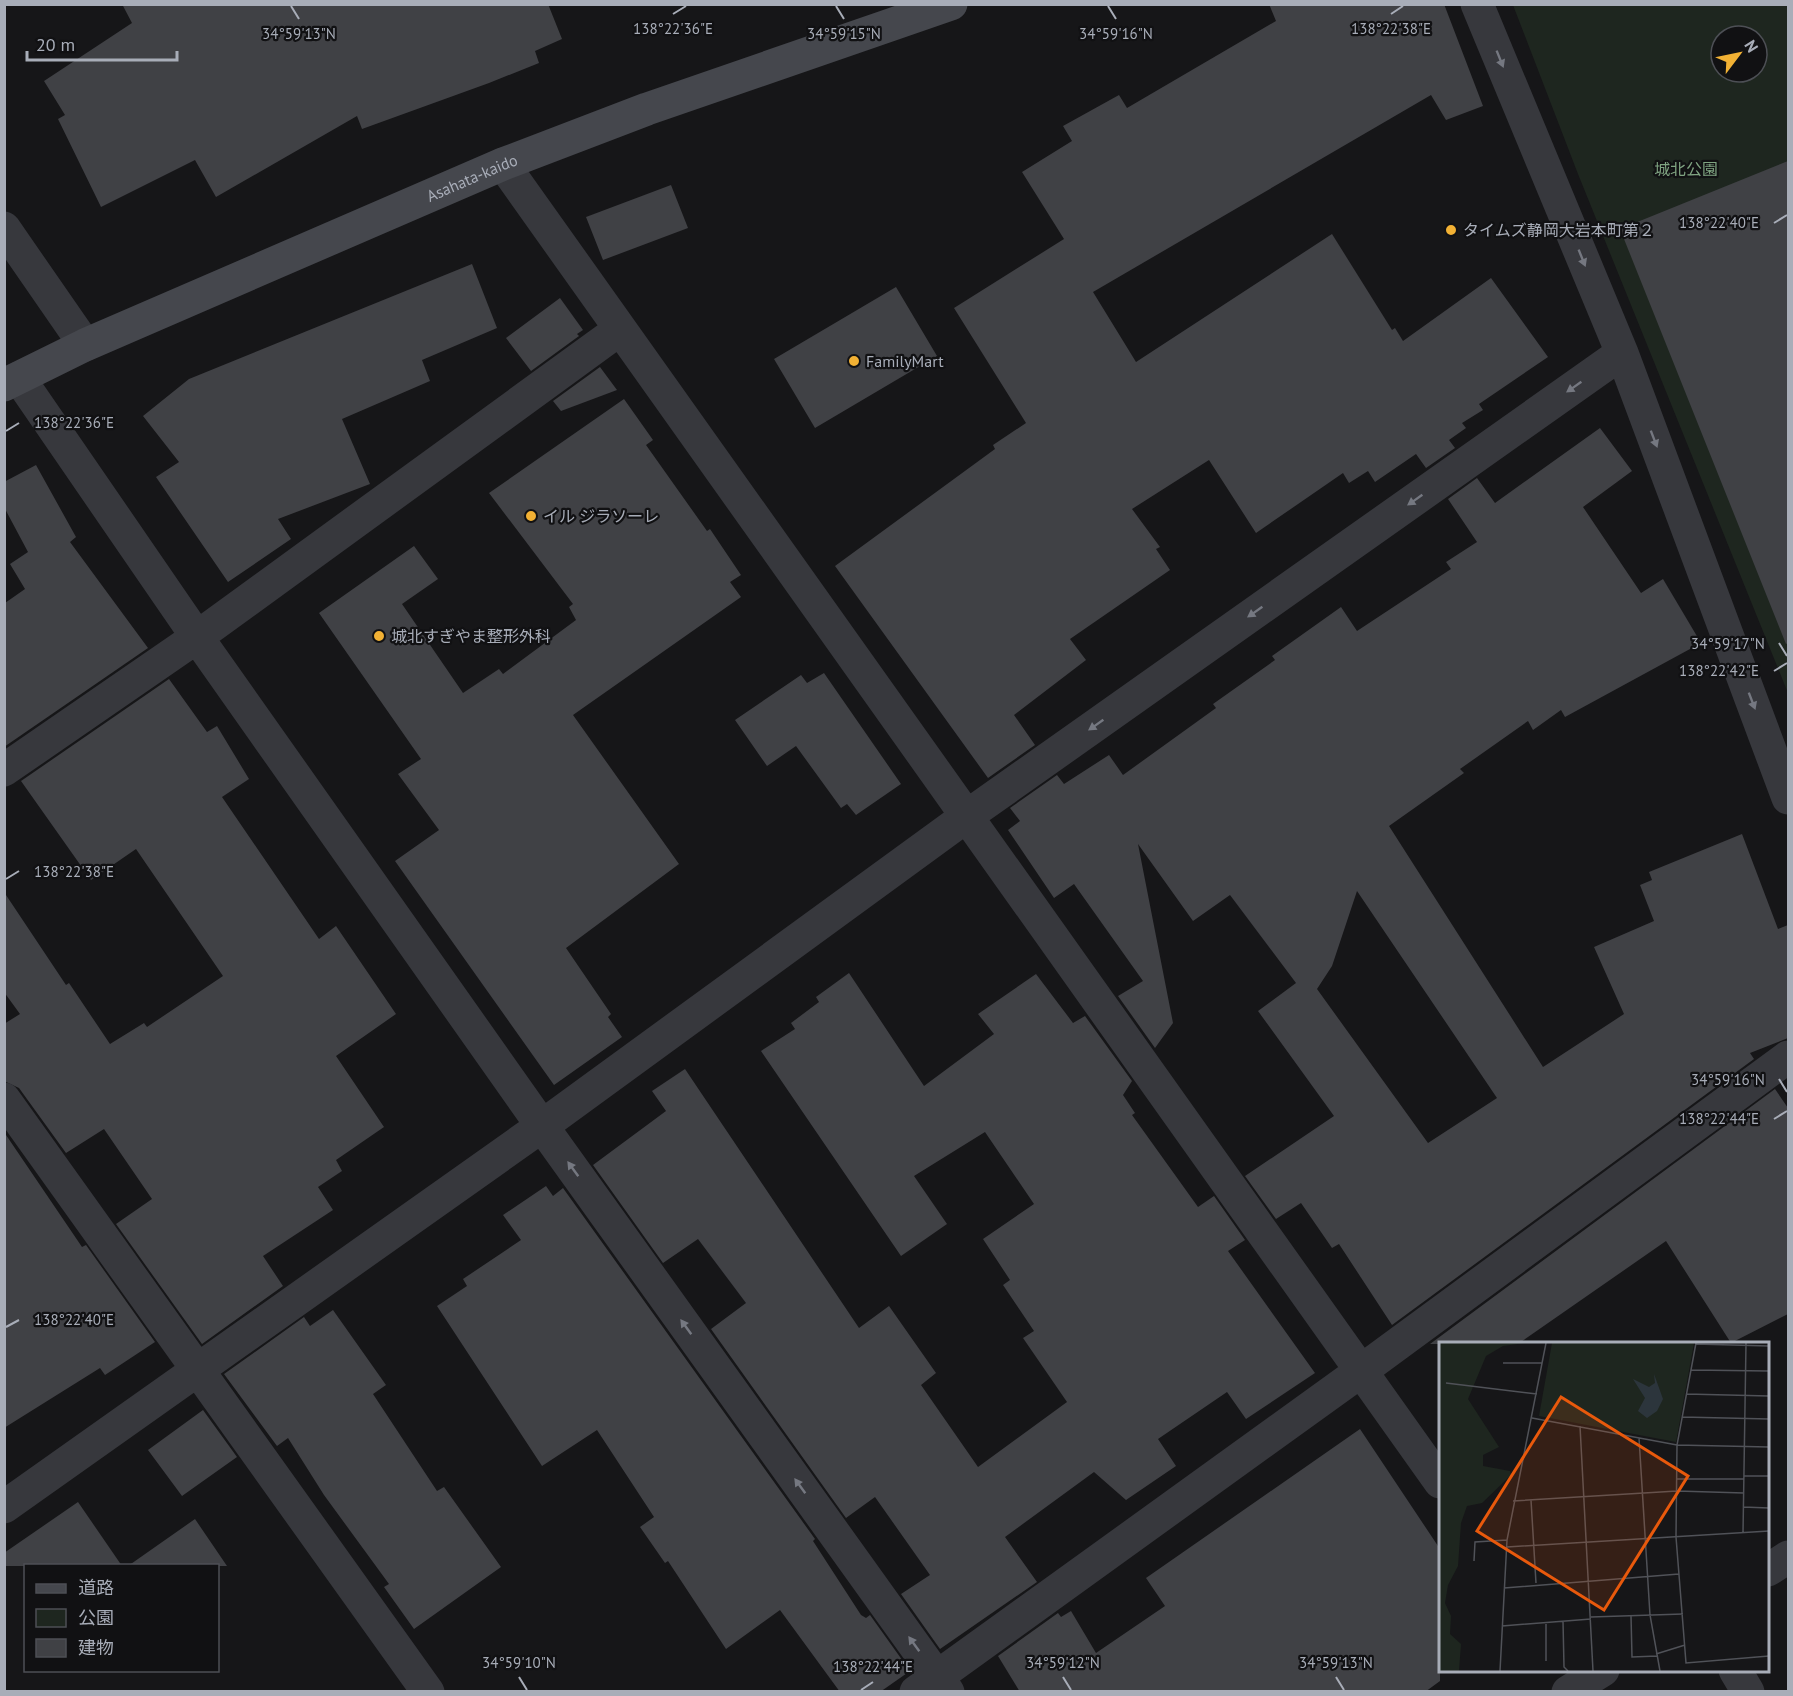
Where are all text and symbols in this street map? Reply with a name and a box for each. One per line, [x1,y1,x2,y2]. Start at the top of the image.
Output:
text: 138°22'36"E [633,19,713,38]
text: 138°22'38"E [1351,19,1431,38]
scale bar [27,24,177,62]
text: 34°59'13"N [262,24,336,43]
text: 34°59'15"N [807,24,881,43]
text: 34°59'16"N [1079,24,1153,43]
north arrow [1709,24,1769,84]
text: 20 m [36,33,75,56]
text: N [1740,36,1763,56]
one-way arrow [1495,50,1505,68]
street label: Asahata-kaido [423,149,520,206]
park label: 城北公園 [1654,159,1718,179]
text: 138°22'40"E [1679,213,1759,232]
place label: タイムズ静岡大岩本町第２ [1463,220,1655,240]
marker: タイムズ静岡大岩本町第２ [1444,223,1458,237]
one-way arrow [1578,249,1587,267]
place label: FamilyMart [866,351,944,371]
marker: FamilyMart [847,354,861,368]
one-way arrow [1566,381,1582,392]
text: 138°22'36"E [34,413,114,432]
one-way arrow [1649,431,1659,449]
one-way arrow [1407,494,1423,506]
place label: イル ジラソーレ [543,506,659,526]
marker: イル ジラソーレ [524,509,538,523]
one-way arrow [1248,606,1264,618]
place label: 城北すぎやま整形外科 [391,626,551,646]
marker: 城北すぎやま整形外科 [372,629,386,643]
text: 34°59'17"N [1691,634,1765,653]
text: 138°22'42"E [1679,661,1759,680]
one-way arrow [1748,692,1757,710]
one-way arrow [1089,719,1105,731]
text: 138°22'38"E [34,862,114,881]
text: 34°59'16"N [1691,1070,1765,1089]
text: 138°22'44"E [1679,1109,1759,1128]
one-way arrow [567,1161,579,1176]
text: 138°22'40"E [34,1310,114,1329]
one-way arrow [681,1320,693,1335]
inset map [1439,1342,1769,1672]
one-way arrow [794,1478,806,1494]
legend [24,1564,219,1672]
text: 道路 [78,1576,114,1599]
text: 公園 [78,1606,114,1629]
text: 建物 [78,1636,114,1659]
one-way arrow [908,1636,920,1652]
text: 34°59'10"N [482,1653,556,1672]
text: 34°59'12"N [1026,1653,1100,1672]
text: 34°59'13"N [1299,1653,1373,1672]
text: 138°22'44"E [833,1657,913,1676]

